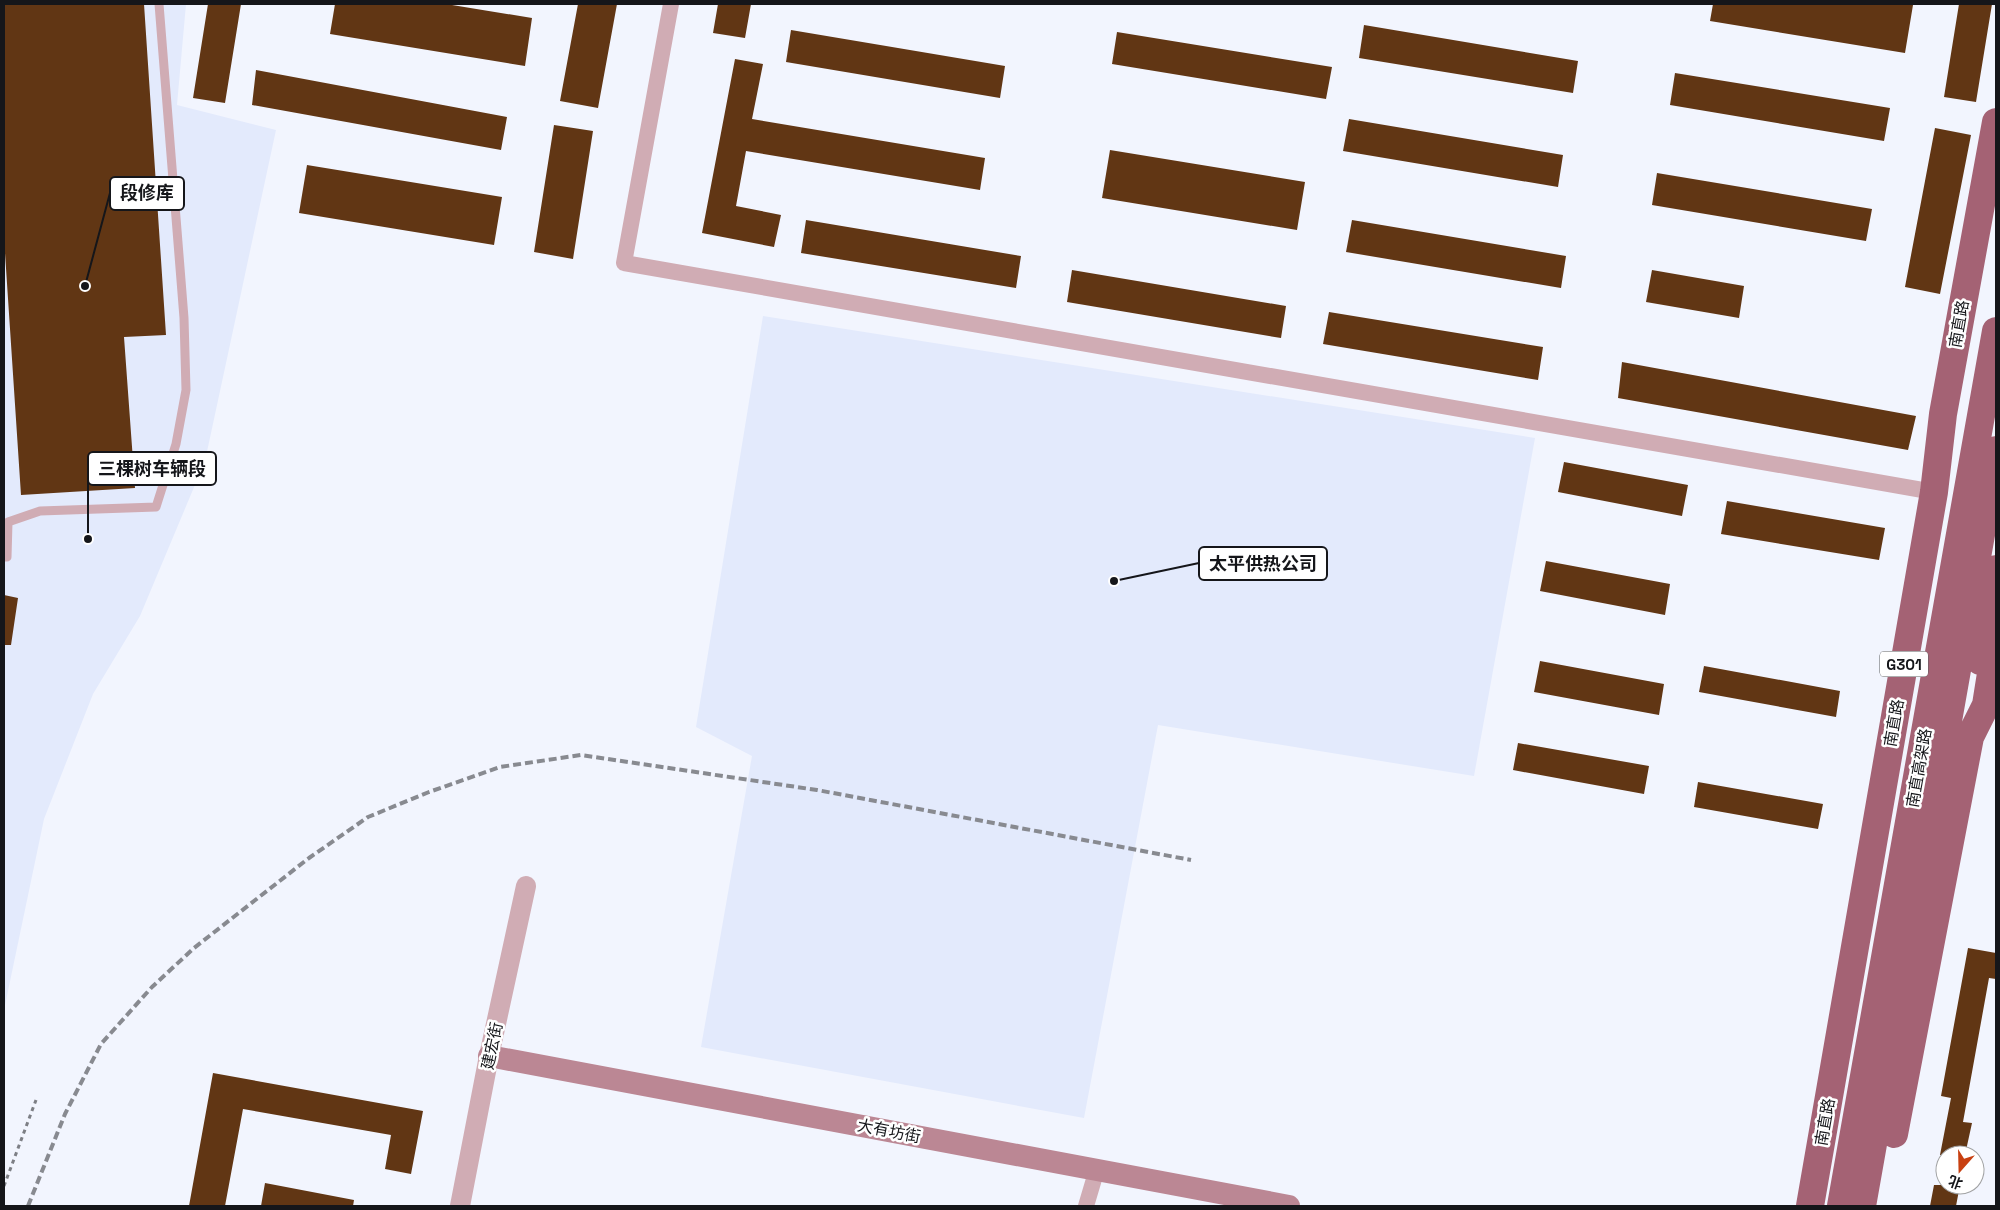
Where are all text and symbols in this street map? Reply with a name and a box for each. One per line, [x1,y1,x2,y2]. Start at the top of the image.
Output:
callout: 段修库 [110,177,184,210]
text: 段修库 [120,181,174,204]
street label: 南直路 [1944,299,1974,349]
callout: 三棵树车辆段 [88,452,216,485]
text: 三棵树车辆段 [98,457,206,480]
callout: 太平供热公司 [1199,547,1327,580]
text: 太平供热公司 [1209,552,1317,575]
road number: G301 [1880,652,1928,676]
street label: 南直路 [1879,698,1909,748]
street label: 南直高架路 [1902,727,1936,809]
street label: 建宏街 [477,1020,507,1072]
street label: 南直路 [1810,1097,1840,1147]
street label: 大有坊街 [856,1115,922,1147]
north arrow [1935,1145,1985,1195]
text: 北 [1946,1171,1965,1193]

